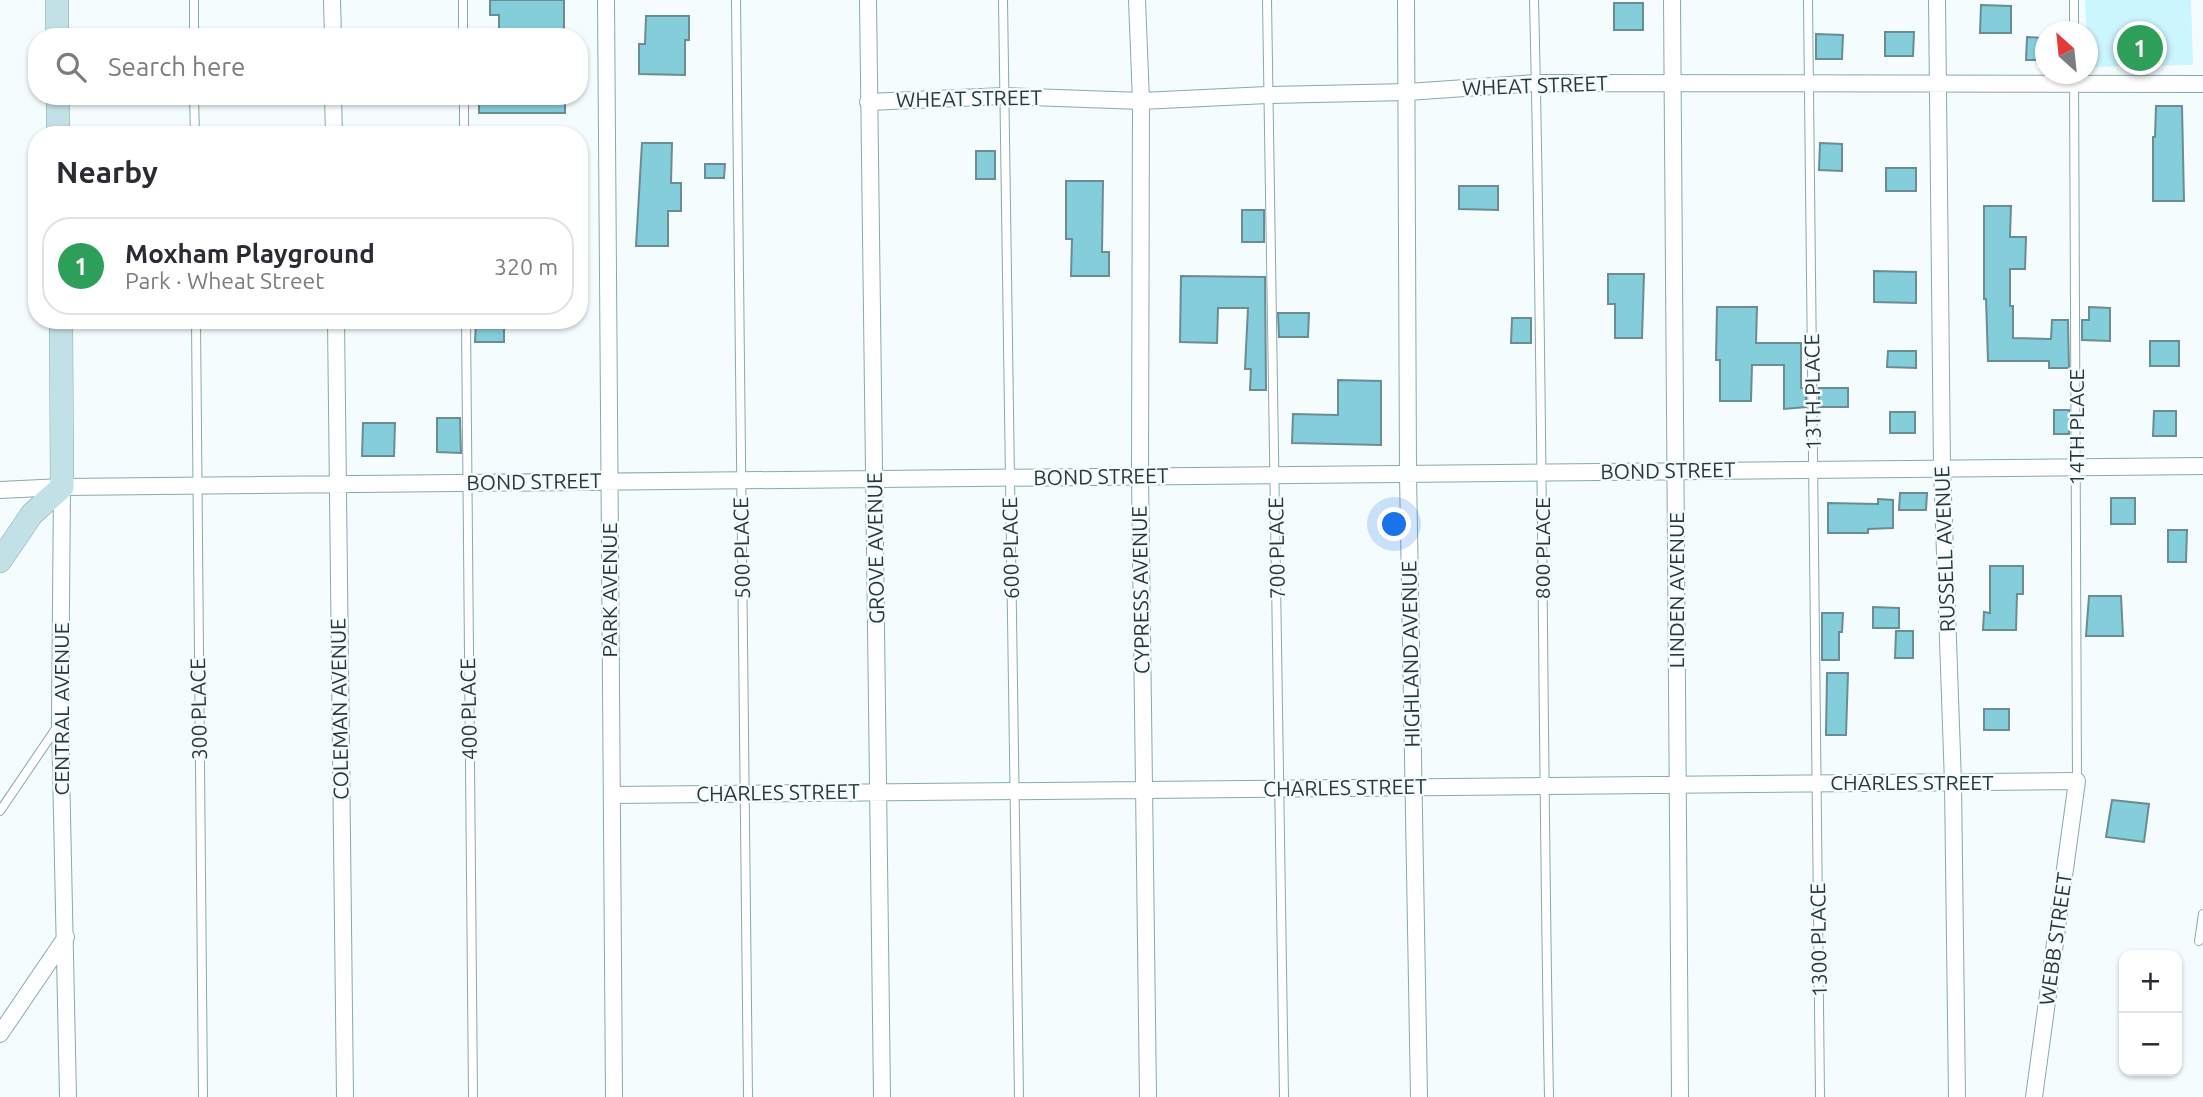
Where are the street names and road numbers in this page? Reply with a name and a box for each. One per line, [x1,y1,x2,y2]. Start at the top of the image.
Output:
street label: WHEAT STREET [1462,70,1609,100]
street label: WHEAT STREET [896,85,1043,111]
street label: 13TH PLACE [1799,333,1825,451]
street label: 14TH PLACE [2064,369,2088,485]
street label: BOND STREET [1600,457,1736,483]
street label: BOND STREET [1033,463,1169,489]
street label: RUSSELL AVENUE [1929,466,1959,633]
street label: BOND STREET [466,468,602,494]
street label: GROVE AVENUE [862,472,888,624]
street label: 500 PLACE [728,497,754,599]
street label: 600 PLACE [997,497,1023,599]
street label: 700 PLACE [1263,497,1289,599]
street label: 800 PLACE [1530,497,1554,599]
street label: CYPRESS AVENUE [1127,506,1153,674]
street label: LINDEN AVENUE [1664,512,1688,668]
street label: PARK AVENUE [597,523,621,657]
street label: HIGHLAND AVENUE [1396,560,1424,748]
street label: COLEMAN AVENUE [325,618,353,800]
street label: CENTRAL AVENUE [49,623,73,795]
street label: 300 PLACE [185,658,211,760]
street label: 400 PLACE [455,658,481,760]
street label: CHARLES STREET [1830,770,1994,794]
street label: CHARLES STREET [1263,774,1427,800]
street label: CHARLES STREET [696,779,860,805]
street label: WEBB STREET [2034,871,2076,1007]
street label: 1300 PLACE [1805,883,1831,997]

